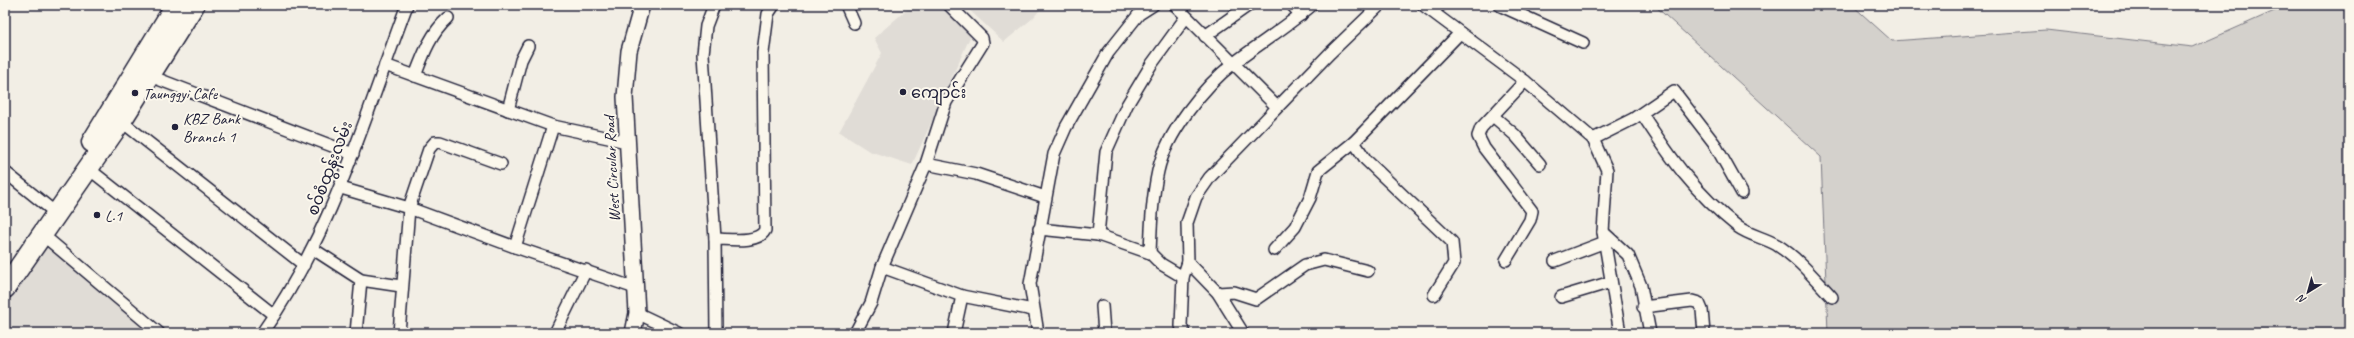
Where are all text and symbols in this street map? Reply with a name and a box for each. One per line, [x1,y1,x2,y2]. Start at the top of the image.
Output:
place label: ကျောင်း [911,81,966,106]
place label: Taunggyi Cafe [143,84,219,104]
marker: ကျောင်း [898,87,908,97]
marker: Taunggyi Cafe [130,88,140,98]
place label: KBZ Bank Branch 1 [183,109,241,147]
street label: West Circular Road [599,113,625,222]
street label: စဝ်စံထွန်းလမ်း [301,118,360,219]
marker: KBZ Bank Branch 1 [170,122,180,132]
place label: L.1 [105,206,123,226]
marker: L.1 [92,210,102,220]
north arrow [2288,272,2328,312]
text: N [2293,291,2309,308]

